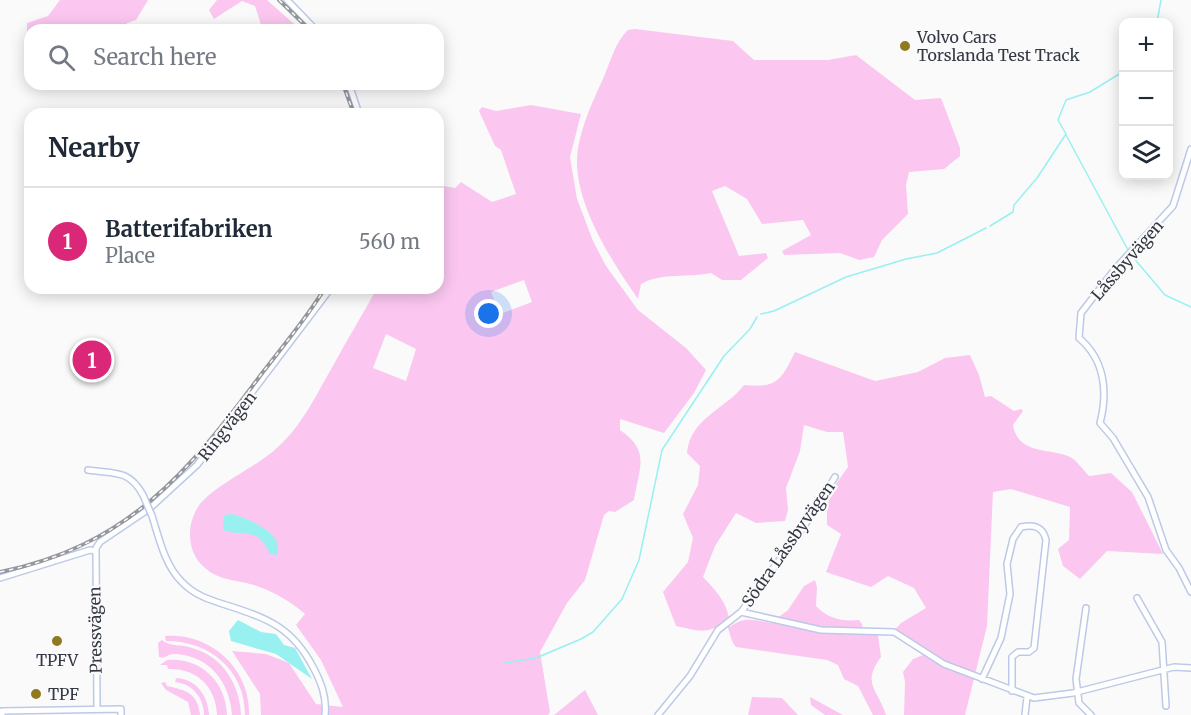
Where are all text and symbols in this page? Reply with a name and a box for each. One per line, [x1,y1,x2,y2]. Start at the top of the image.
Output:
map controls [1119,18,1173,180]
button: + [1119,18,1173,72]
search box [24,24,444,90]
place label: Volvo Cars Torslanda Test Track [916,27,1080,65]
marker: Volvo Cars Torslanda Test Track [898,39,912,53]
icon: search [45,41,78,74]
text: Search here [93,43,216,71]
button: − [1119,72,1173,126]
button: layers [1119,126,1173,180]
text: Nearby [48,131,140,164]
text: Batterifabriken [105,215,272,243]
street label: Låssbyvägen [1087,215,1168,304]
text: 1 [63,229,72,254]
text: 560 m [359,229,420,254]
text: Place [105,243,155,268]
your location [474,299,503,328]
pin: 1 [72,338,112,382]
street label: Ringvägen [194,387,261,465]
street label: Södra Låssbyvägen [737,477,839,611]
street label: Pressvägen [84,586,106,674]
marker: TPFV [50,634,64,648]
place label: TPFV [36,650,78,670]
place label: TPF [48,684,79,704]
marker: TPF [29,687,43,701]

